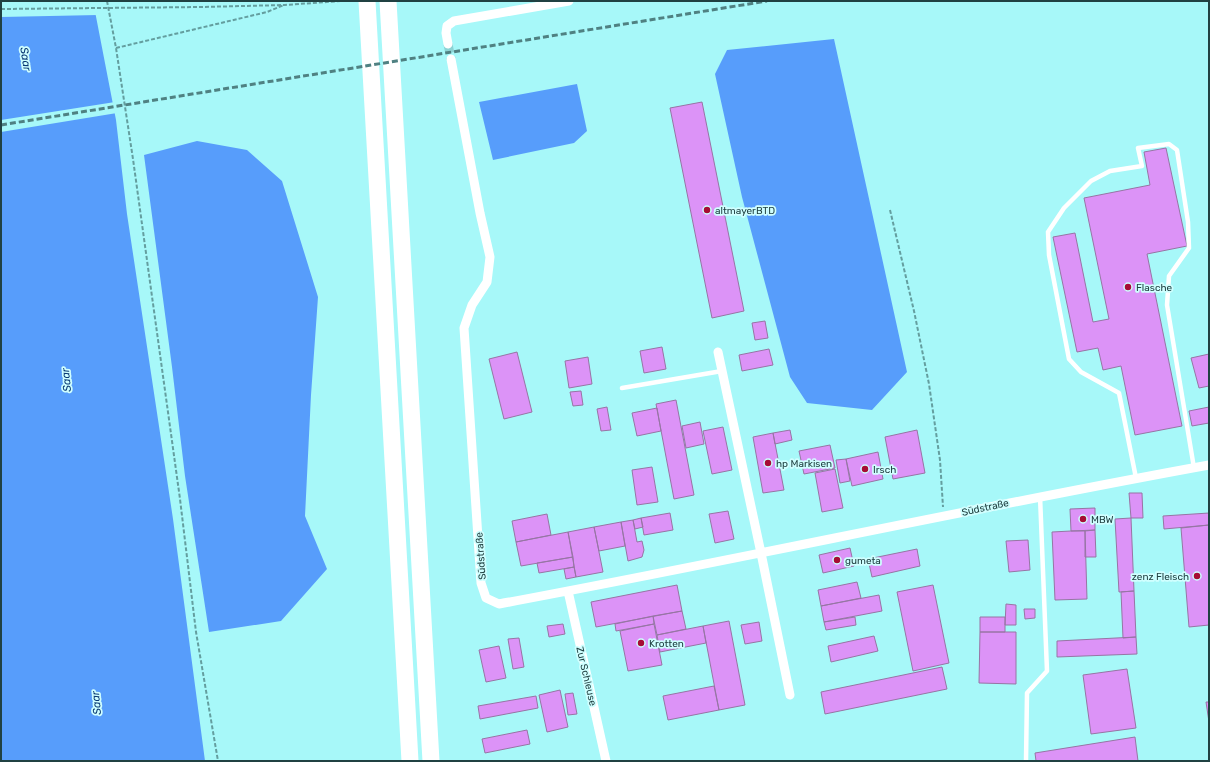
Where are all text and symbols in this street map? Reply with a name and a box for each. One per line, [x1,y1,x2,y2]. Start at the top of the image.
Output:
water label: Saar [17,46,34,73]
marker: altmayerBTD [702,205,712,215]
place label: altmayerBTD [715,205,775,217]
marker: Flasche [1123,282,1133,292]
place label: Flasche [1136,282,1173,294]
water label: Saar [59,367,74,392]
marker: hp Markisen [763,458,773,468]
place label: hp Markisen [776,458,832,470]
marker: Irsch [860,464,870,474]
place label: Irsch [873,464,896,476]
street label: Südstraße [961,497,1010,519]
marker: MBW [1078,514,1088,524]
place label: MBW [1091,514,1114,526]
street label: Südstraße [473,531,489,580]
marker: gumeta [832,555,842,565]
place label: gumeta [845,555,881,567]
place label: zenz Fleisch [1132,571,1189,583]
marker: zenz Fleisch [1192,571,1202,581]
marker: Krotten [636,638,646,648]
place label: Krotten [649,638,684,650]
street label: Zur Schleuse [573,645,599,707]
water label: Saar [89,690,104,715]

